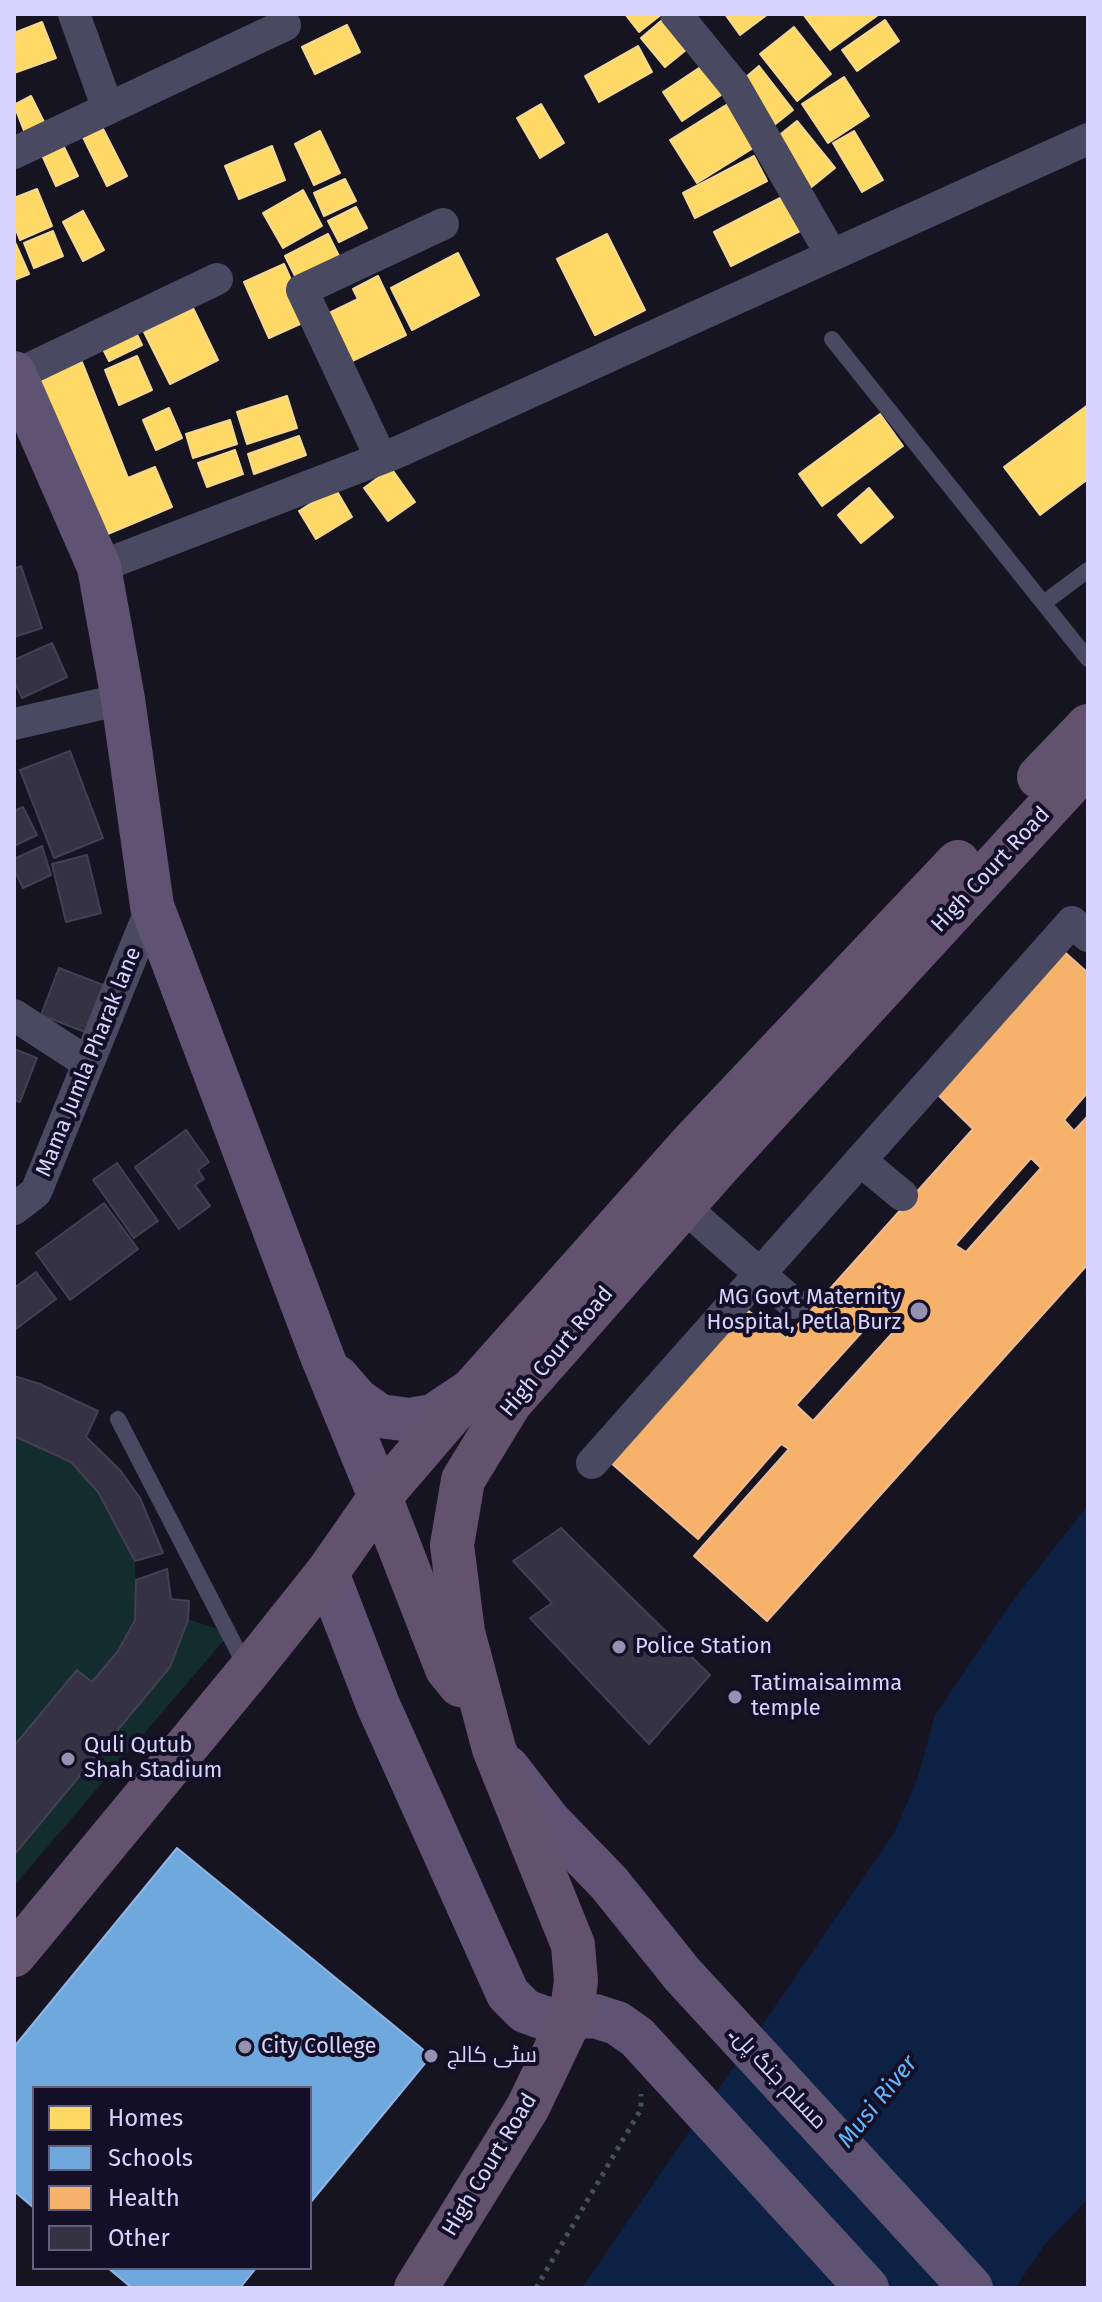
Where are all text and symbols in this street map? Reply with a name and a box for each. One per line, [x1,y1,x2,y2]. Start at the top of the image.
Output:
street label: High Court Road [926,802,1056,938]
street label: Mama Jumla Pharak lane [31,943,147,1181]
street label: High Court Road [495,1282,619,1422]
place label: MG Govt Maternity Hospital, Petla Burz [706,1285,901,1336]
marker: MG Govt Maternity Hospital, Petla Burz [908,1300,930,1322]
place label: Police Station [635,1634,772,1660]
marker: Police Station [610,1638,628,1656]
place label: Tatimaisaimma temple [751,1671,902,1722]
marker: Tatimaisaimma temple [726,1688,744,1706]
place label: Quli Qutub Shah Stadium [84,1733,222,1784]
marker: Quli Qutub Shah Stadium [59,1750,77,1768]
street label: مسلم جنگ پل۔ [722,2021,832,2135]
place label: City College [261,2034,377,2060]
marker: City College [236,2038,254,2056]
place label: سٹی کالج [447,2043,537,2069]
marker: سٹی کالج [422,2047,440,2065]
water label: Musi River [832,2050,924,2154]
legend [32,2086,312,2270]
street label: High Court Road [437,2089,543,2241]
text: Homes [108,2104,183,2132]
text: Schools [108,2144,193,2172]
text: Health [108,2184,180,2212]
text: Other [108,2224,170,2252]

